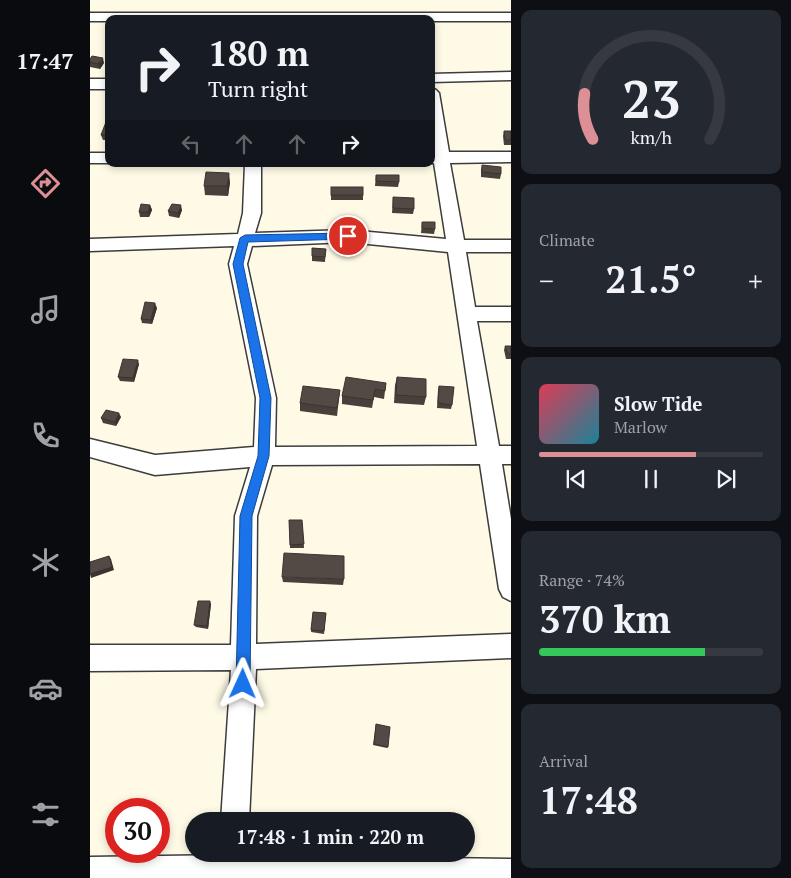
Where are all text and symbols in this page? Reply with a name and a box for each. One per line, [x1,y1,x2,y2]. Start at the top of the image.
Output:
text: 180 m [208,30,309,76]
icon: right [125,35,190,100]
text: 17:47 [16,46,74,75]
text: 23 [622,64,680,133]
text: Turn right [208,74,308,103]
text: km/h [630,125,672,149]
icon: left [177,130,205,158]
icon: ahead [230,130,258,158]
icon: ahead [283,130,311,158]
icon: right [336,130,364,158]
icon: directions [28,166,63,201]
pin [327,215,369,257]
icon: arrive [334,222,362,250]
text: Climate [539,229,595,251]
text: 21.5° [605,254,697,304]
text: − [539,262,554,299]
text: + [748,262,763,299]
icon: music [28,292,63,327]
text: Slow Tide [614,391,703,416]
text: Marlow [614,416,667,438]
icon: phone [28,418,63,453]
icon: previous [562,465,590,493]
icon: pause [637,465,665,493]
icon: next [712,465,740,493]
icon: climate [28,545,63,580]
text: Range · 74% [539,569,625,591]
text: 370 km [539,594,671,644]
position arrow [216,657,268,709]
icon: car [28,671,63,706]
text: Arrival [539,750,588,772]
text: 17:48 [539,775,638,825]
icon: filters [28,797,63,832]
speed limit sign: 30 [105,798,170,863]
text: 17:48 · 1 min · 220 m [236,824,424,849]

